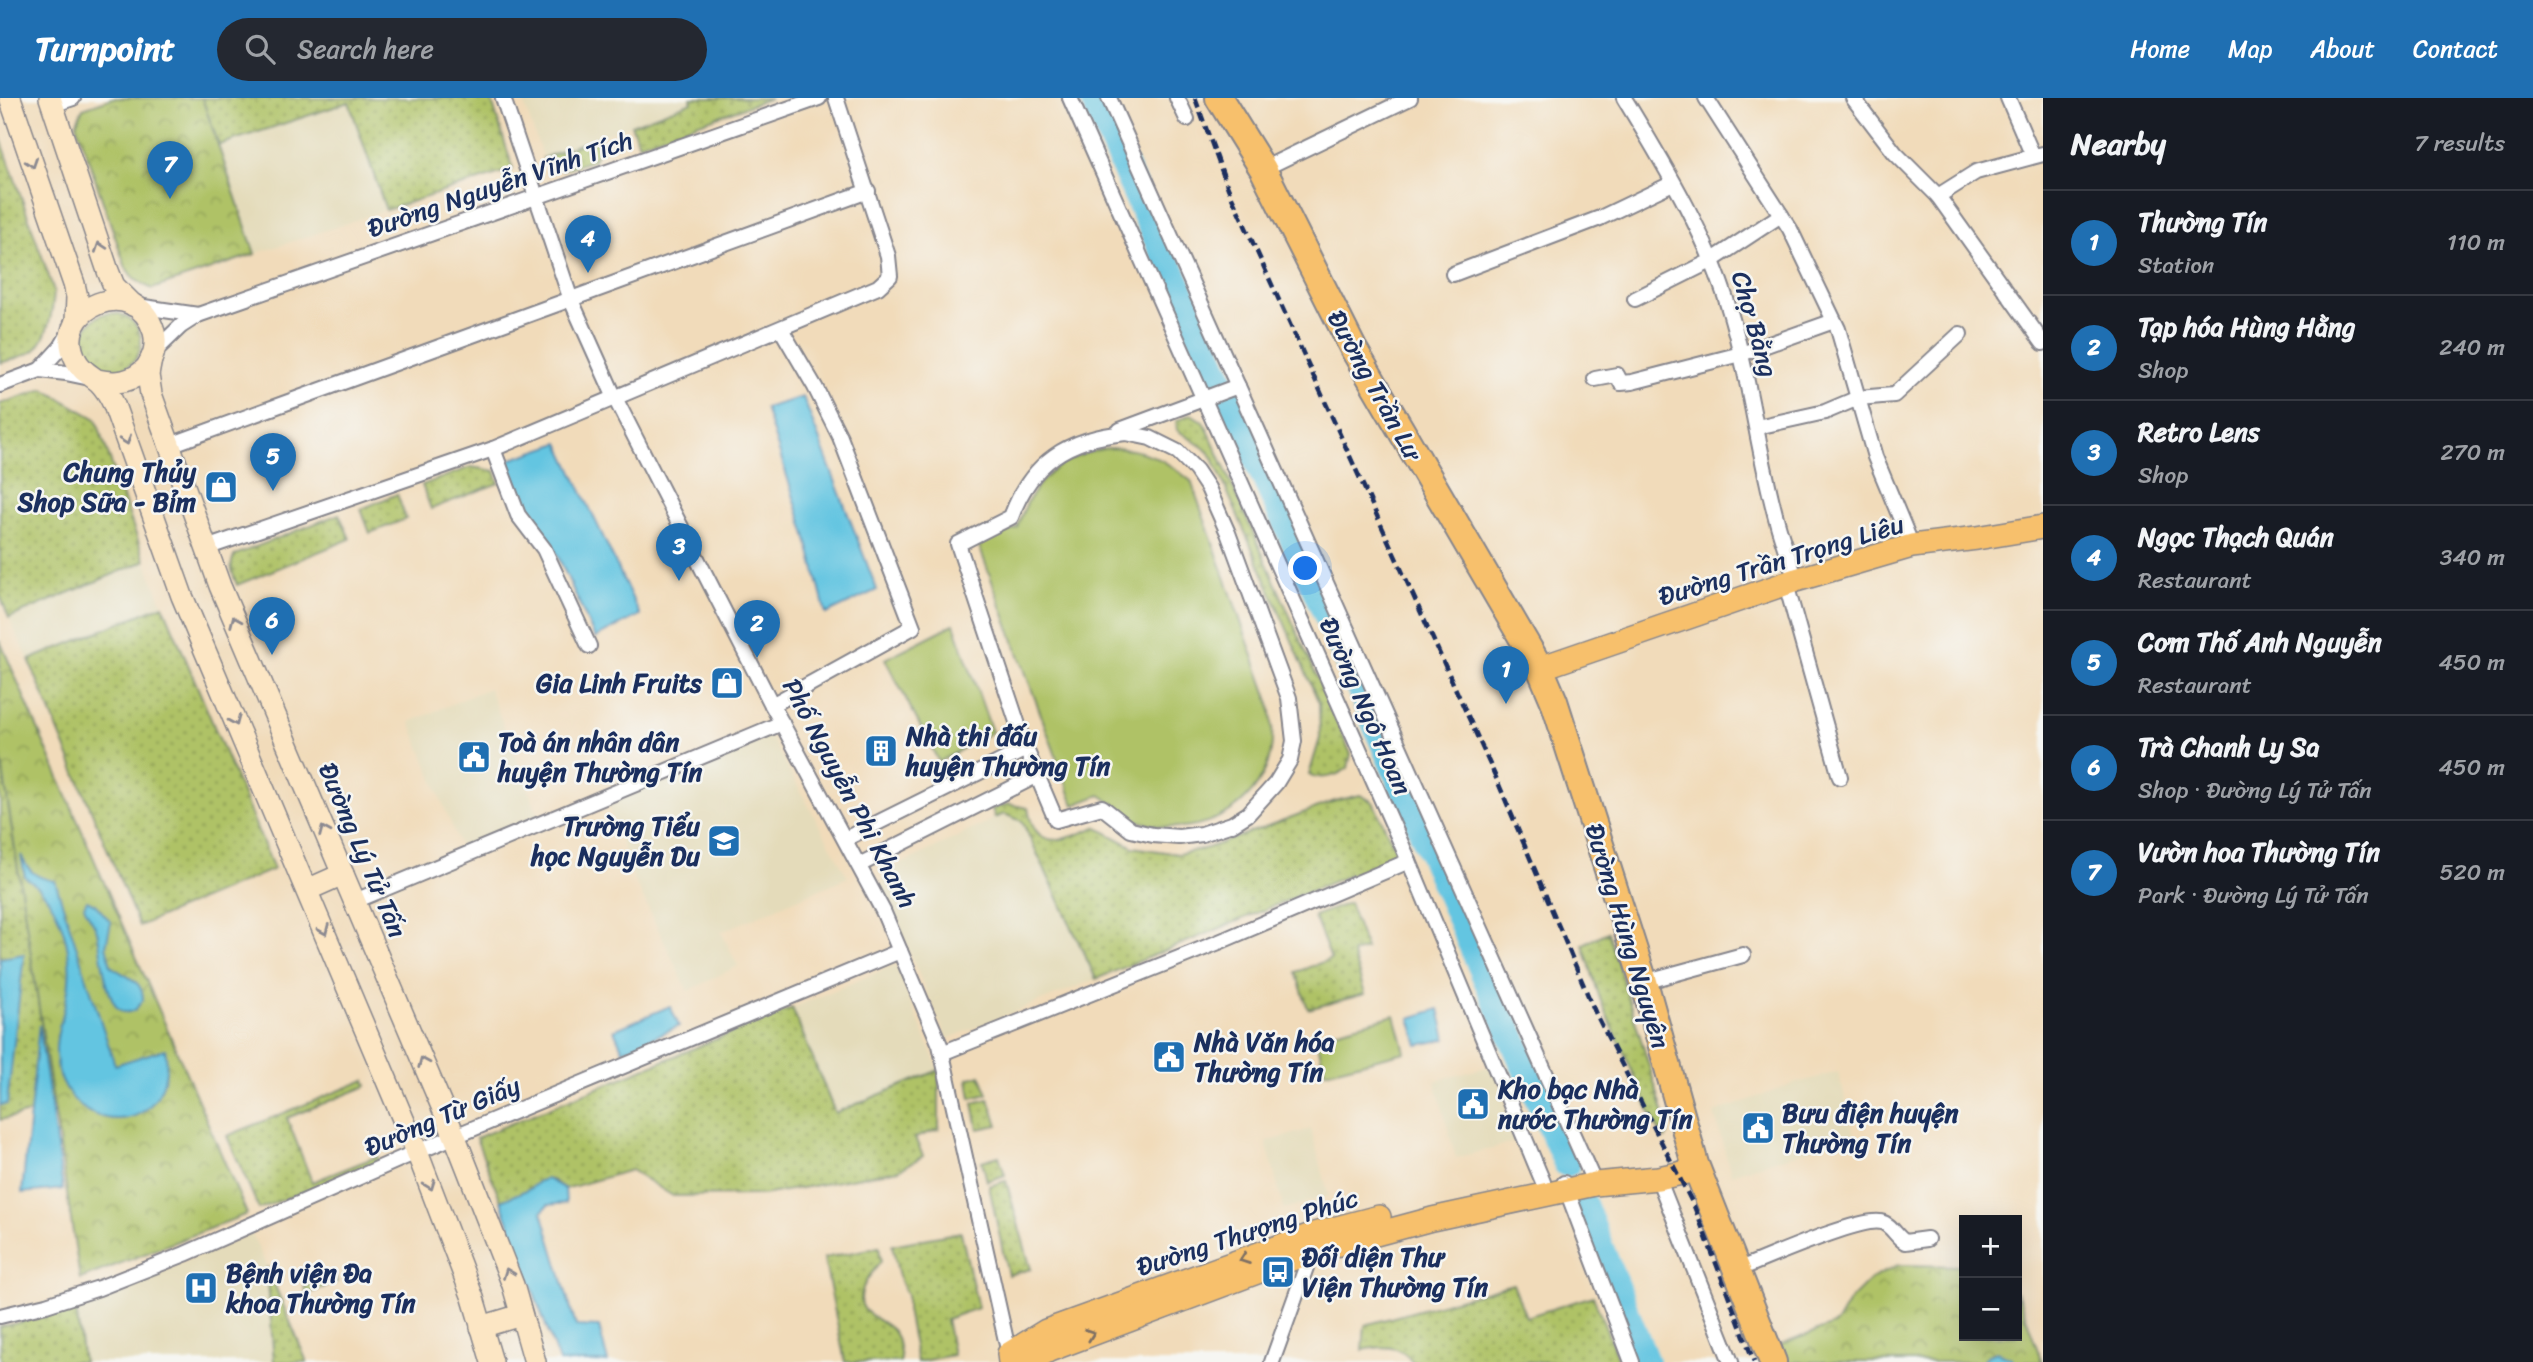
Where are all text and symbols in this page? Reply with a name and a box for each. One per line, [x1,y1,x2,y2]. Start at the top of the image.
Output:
search box [217,18,707,81]
text: Turnpoint [35,20,175,78]
text: Search here [297,26,434,72]
text: Home [2130,28,2190,70]
text: Map [2228,28,2272,70]
text: About [2310,28,2375,70]
text: Contact [2413,28,2498,70]
icon: search [241,30,279,68]
street label: Đường Nguyễn Vĩnh Tích [361,117,639,251]
text: Nearby [2071,117,2166,171]
text: 7 results [2415,123,2505,164]
pin: 7 [147,141,193,199]
one-way arrow [24,156,38,168]
text: Thường Tín [2138,199,2267,245]
pin: 4 [565,215,611,273]
text: 1 [2089,222,2099,263]
text: 110 m [2447,222,2505,263]
one-way arrow [94,242,108,254]
text: Station [2138,245,2214,286]
street label: Chợ Bằng [1718,266,1792,382]
street label: Đường Trần Lư [1315,301,1436,471]
text: Tạp hóa Hùng Hằng [2138,304,2355,350]
text: 2 [2087,327,2101,368]
text: 240 m [2439,327,2505,368]
text: Shop [2138,350,2188,391]
text: Retro Lens [2138,409,2260,455]
text: 3 [2088,432,2100,473]
text: 270 m [2440,432,2505,473]
pin: 5 [250,433,296,491]
one-way arrow [118,434,132,446]
place label: Chung Thủy Shop Sữa - Bỉm [17,449,196,525]
text: Shop [2138,455,2188,496]
shop icon: Chung Thủy Shop Sữa - Bỉm [202,468,240,506]
street label: Đường Trần Trọng Liêu [1652,501,1910,619]
text: Ngọc Thạch Quán [2138,514,2334,560]
pin: 3 [656,523,702,581]
text: 4 [2087,537,2101,578]
text: 340 m [2440,537,2505,578]
your location [1288,551,1322,585]
text: Restaurant [2138,560,2252,601]
pin: 6 [249,597,295,655]
pin: 2 [734,600,780,658]
street label: Đường Ngô Hoan [1306,610,1426,802]
one-way arrow [229,616,243,629]
text: Cơm Thố Anh Nguyễn [2138,619,2382,665]
text: 5 [2087,642,2101,683]
text: 450 m [2438,642,2505,683]
pin: 1 [1483,646,1529,704]
place label: Gia Linh Fruits [536,660,703,706]
shop icon: Gia Linh Fruits [708,664,746,702]
text: Restaurant [2138,665,2252,706]
street label: Phố Nguyễn Phi Khanh [770,669,930,917]
one-way arrow [227,713,241,726]
place label: Nhà thi đấu huyện Thường Tín [905,713,1111,789]
place label: Toà án nhân dân huyện Thường Tín [497,719,703,795]
text: Trà Chanh Ly Sa [2138,724,2320,770]
building icon: Nhà thi đấu huyện Thường Tín [862,732,900,770]
public building icon: Toà án nhân dân huyện Thường Tín [455,738,493,776]
text: 6 [2087,747,2101,788]
text: 450 m [2438,747,2505,788]
street label: Đường Lý Tử Tấn [305,755,421,945]
text: Shop · Đường Lý Tử Tấn [2138,770,2372,811]
place label: Trường Tiểu học Nguyễn Du [530,803,701,879]
street label: Đường Hùng Nguyên [1572,818,1684,1054]
school or university icon: Trường Tiểu học Nguyễn Du [705,822,743,860]
one-way arrow [318,825,332,838]
text: Vườn hoa Thường Tín [2138,829,2380,875]
text: 7 [2087,852,2101,893]
text: 520 m [2439,852,2505,893]
text: Park · Đường Lý Tử Tấn [2138,875,2369,916]
one-way arrow [315,923,329,935]
place label: Nhà Văn hóa Thường Tín [1193,1019,1335,1095]
public building icon: Nhà Văn hóa Thường Tín [1150,1038,1188,1076]
one-way arrow [418,1057,432,1069]
street label: Đường Từ Giấy [357,1062,528,1170]
place label: Kho bạc Nhà nước Thường Tín [1497,1066,1693,1142]
public building icon: Kho bạc Nhà nước Thường Tín [1454,1085,1492,1123]
place label: Bưu điện huyện Thường Tín [1782,1090,1959,1166]
public building icon: Bưu điện huyện Thường Tín [1739,1109,1777,1147]
street label: Đường Thượng Phúc [1130,1174,1364,1290]
one-way arrow [422,1179,436,1191]
map controls [1959,1215,2022,1341]
button: + [1959,1215,2022,1278]
place label: Đối diện Thư Viện Thường Tín [1301,1234,1489,1310]
place label: Bệnh viện Đa khoa Thường Tín [225,1250,417,1326]
one-way arrow [1238,1251,1250,1265]
bus stop icon: Đối diện Thư Viện Thường Tín [1259,1253,1297,1291]
one-way arrow [503,1268,517,1280]
hospital icon: Bệnh viện Đa khoa Thường Tín [182,1269,220,1307]
button: − [1959,1278,2022,1341]
one-way arrow [1084,1329,1096,1343]

